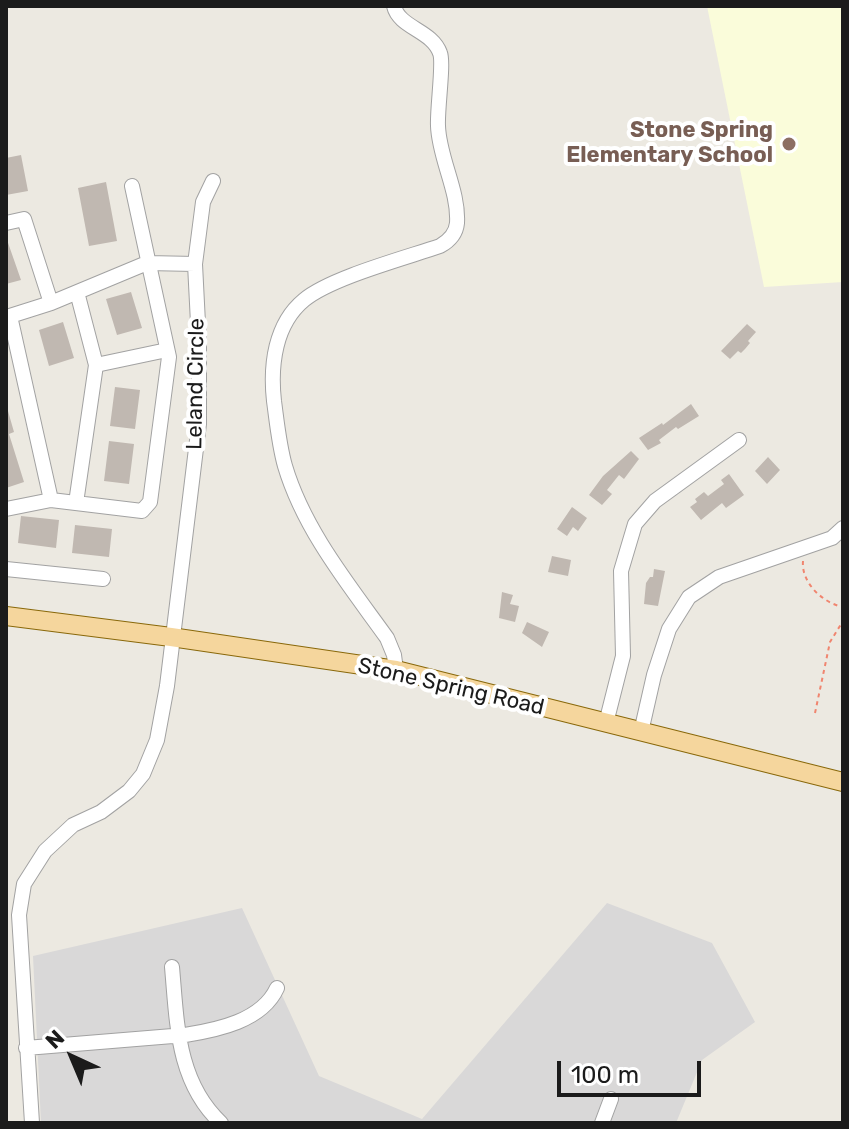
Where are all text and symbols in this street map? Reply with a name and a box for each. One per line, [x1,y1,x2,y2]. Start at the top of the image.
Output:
place label: Stone Spring Elementary School [566,118,773,170]
marker: Stone Spring Elementary School [780,135,798,153]
street label: Leland Circle [182,318,210,450]
street label: Stone Spring Road [355,653,547,721]
north arrow [32,1017,112,1097]
text: N [40,1024,70,1055]
scale bar [561,1045,705,1095]
text: 100 m [571,1061,639,1089]

